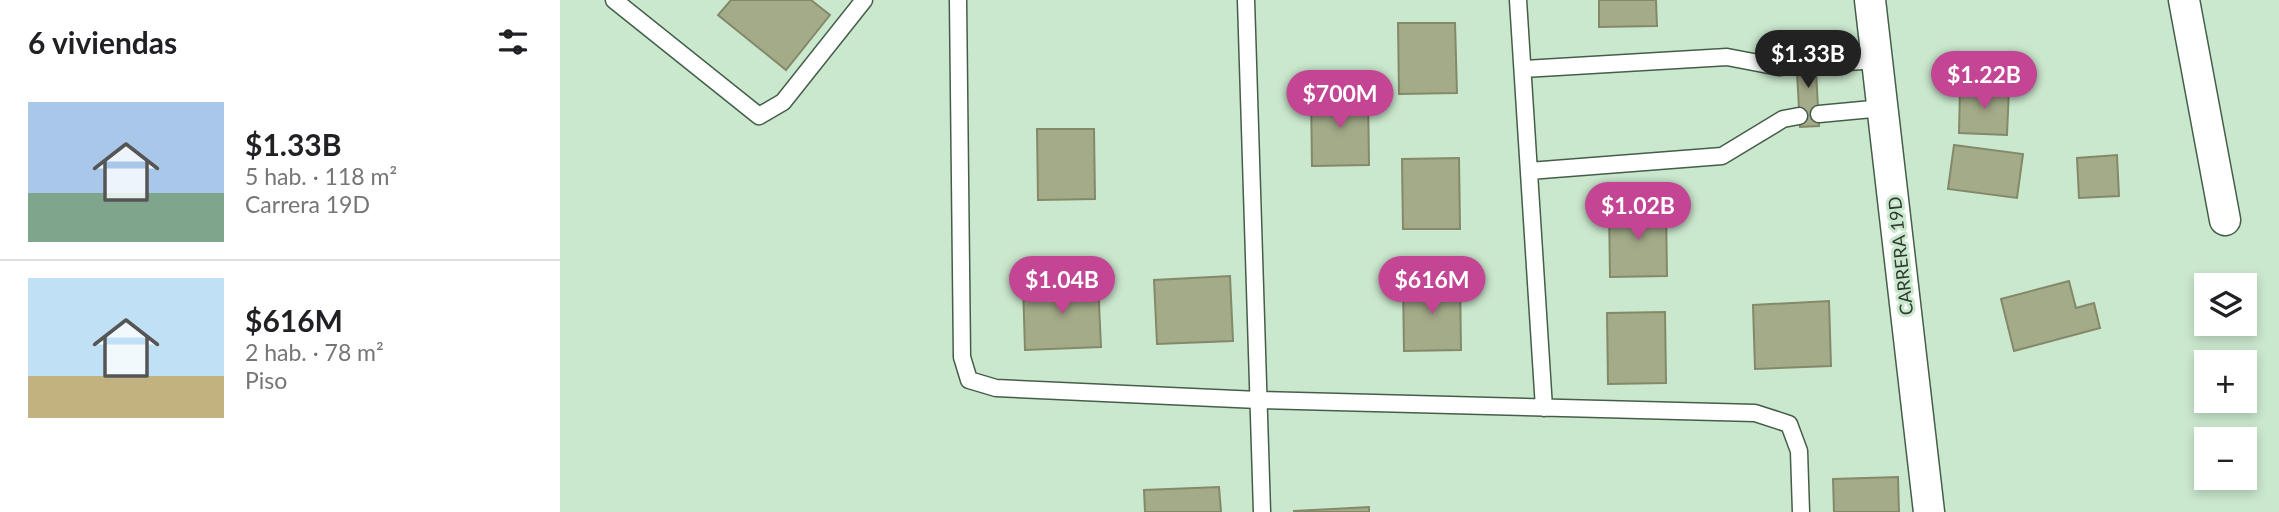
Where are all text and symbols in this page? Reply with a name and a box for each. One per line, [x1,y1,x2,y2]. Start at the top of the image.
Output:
icon: filters [494,23,532,61]
text: 6 viviendas [28,24,177,60]
pin: $1.33B [1751,31,1865,90]
text: $1.33B [1771,39,1845,67]
pin: $1.22B [1927,52,2041,111]
text: $1.22B [1947,60,2021,88]
pin: $700M [1291,71,1389,130]
text: $700M [1302,79,1378,107]
text: $1.33B [245,126,341,162]
icon: home [84,130,168,214]
text: 5 hab. · 118 m² [245,162,397,190]
pin: $1.02B [1581,182,1695,242]
text: Carrera 19D [245,190,370,218]
text: $1.02B [1601,191,1675,219]
street label: CARRERA 19D [1883,196,1917,316]
pin: $1.04B [1005,256,1119,316]
pin: $616M [1383,256,1481,316]
text: $1.04B [1025,265,1099,293]
text: $616M [1394,265,1470,293]
map controls [2194,273,2257,490]
button: layers [2194,273,2257,336]
text: $616M [245,302,343,338]
icon: home [84,306,168,390]
text: 2 hab. · 78 m² [245,338,384,366]
button: + [2194,350,2257,413]
text: Piso [245,366,287,394]
button: − [2194,427,2257,490]

